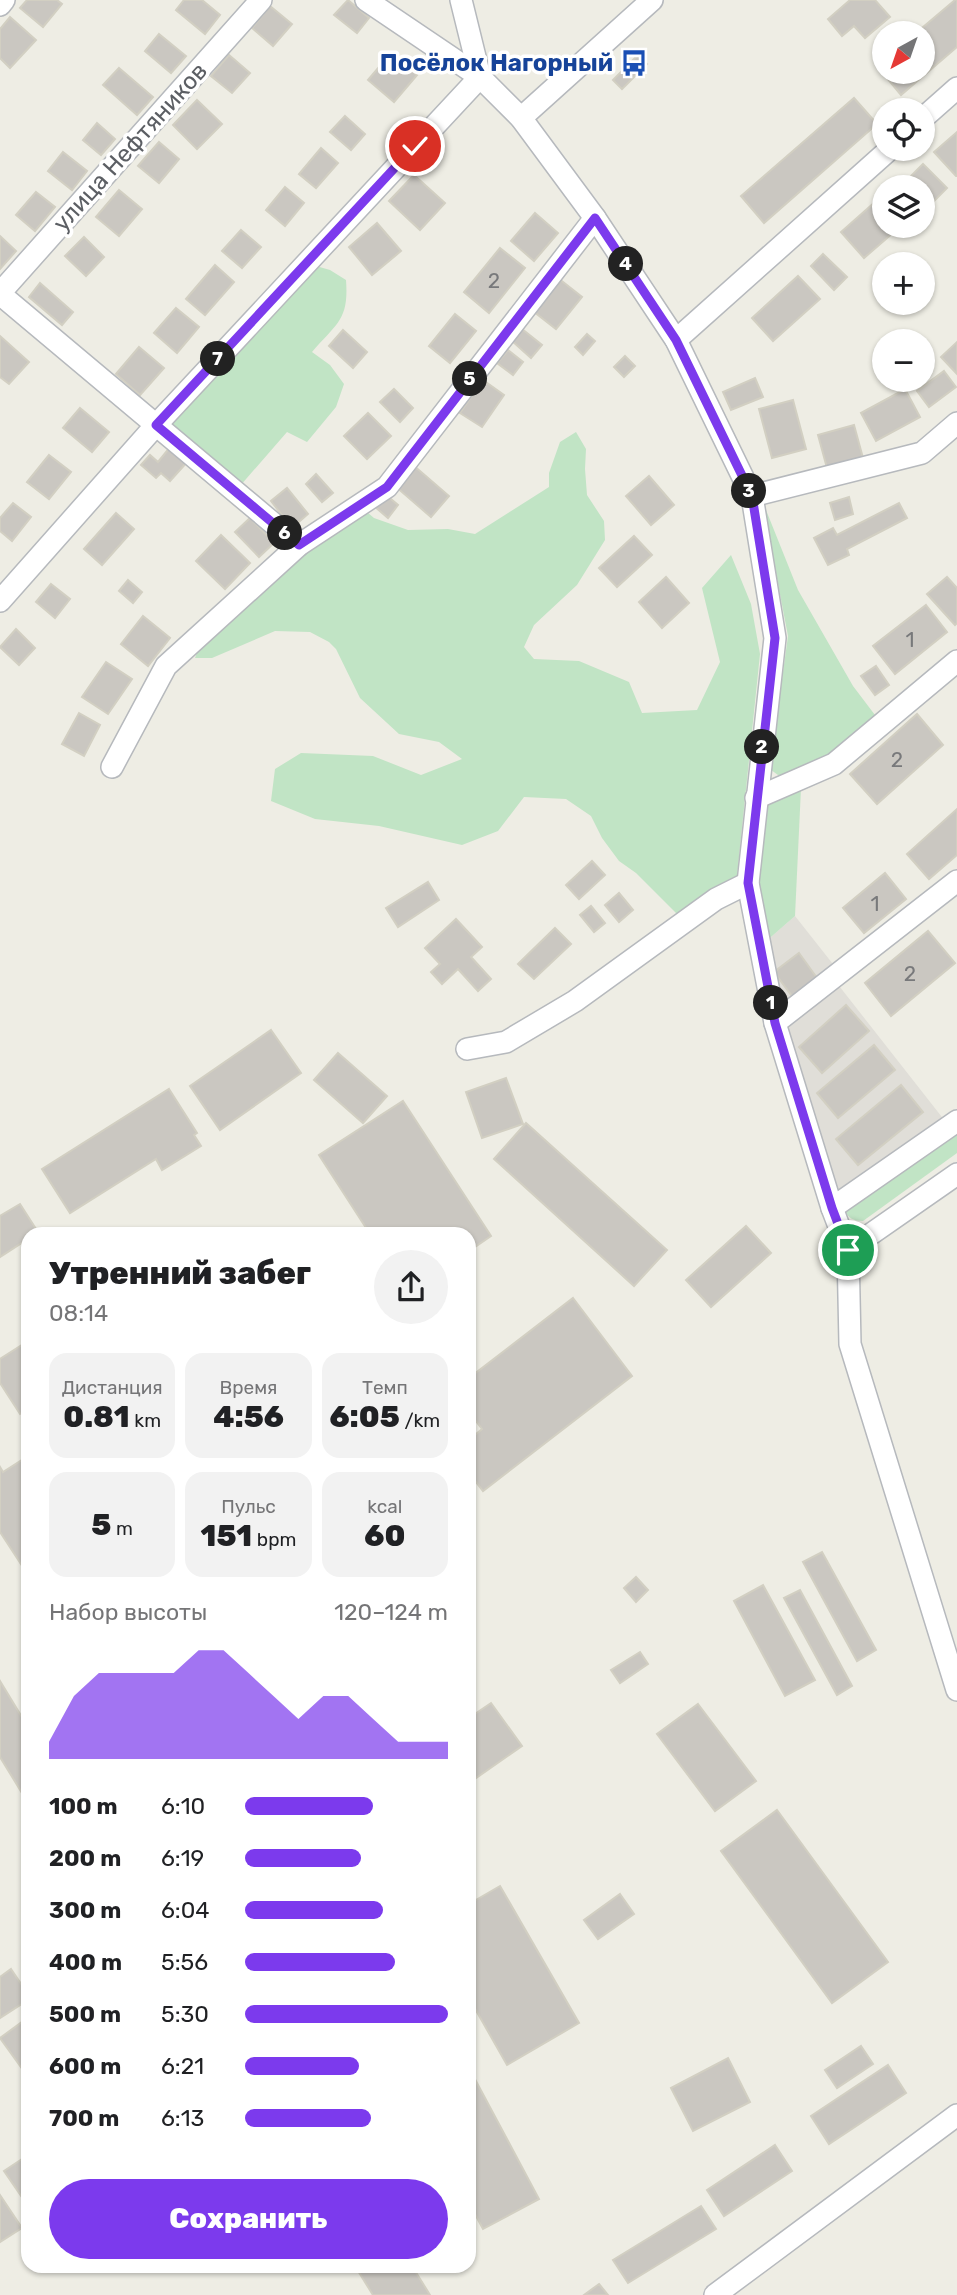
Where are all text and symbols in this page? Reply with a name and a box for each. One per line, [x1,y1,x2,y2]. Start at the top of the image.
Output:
north arrow [872,21,934,84]
map controls [872,21,935,392]
bus stop icon: Посёлок Нагорный [619,48,649,78]
place label: Посёлок Нагорный [380,49,613,77]
street label: улица Нефтяников [47,57,213,237]
button: locate [872,98,935,161]
pin [385,116,445,176]
icon: check [396,127,434,165]
button: layers [872,175,935,238]
pin: 4 [608,246,644,282]
text: 4 [619,252,632,275]
button: + [872,252,935,315]
house number: 2 [488,268,500,293]
button: − [872,329,935,392]
pin: 7 [200,342,235,376]
text: 7 [212,347,223,370]
pin: 5 [452,362,488,396]
text: 5 [463,367,476,390]
pin: 3 [732,474,766,508]
text: 3 [742,479,755,502]
pin: 6 [268,516,302,550]
text: 6 [278,521,291,544]
house number: 1 [906,627,915,652]
pin: 2 [744,730,780,764]
text: 2 [755,735,768,758]
house number: 2 [891,747,903,772]
house number: 1 [871,891,880,916]
house number: 2 [904,961,916,986]
pin: 1 [754,986,788,1020]
text: 1 [766,991,775,1014]
pin [818,1220,878,1280]
icon: arrive [829,1231,867,1269]
button: share [374,1250,448,1324]
text: Утренний забег [49,1254,311,1292]
text: 08:14 [49,1299,108,1327]
text: Дистанция [62,1376,163,1399]
text: Время [220,1376,277,1399]
text: Темп [362,1376,408,1399]
text: 0.81 [63,1399,130,1435]
text: 4:56 [213,1399,284,1435]
text: 6:05 [329,1399,400,1435]
text: km [130,1409,161,1432]
text: /km [400,1409,440,1432]
text: Пульс [221,1495,276,1518]
text: kcal [367,1495,402,1518]
text: 5 [91,1507,111,1543]
text: m [111,1517,133,1540]
text: 151 [201,1518,252,1554]
text: 60 [364,1518,405,1554]
text: bpm [252,1528,296,1551]
text: Набор высоты [49,1598,207,1626]
text: 120–124 m [334,1598,448,1626]
text: 100 m [49,1792,118,1820]
text: 6:10 [161,1792,205,1820]
text: 200 m [49,1844,121,1872]
text: 6:19 [161,1844,204,1872]
text: 300 m [49,1896,121,1924]
text: 6:04 [161,1896,210,1924]
text: 400 m [49,1948,122,1976]
text: 5:56 [161,1948,208,1976]
text: 500 m [49,2000,121,2028]
text: 5:30 [161,2000,209,2028]
text: 600 m [49,2052,121,2080]
text: 6:21 [161,2052,204,2080]
text: 700 m [49,2104,119,2132]
text: 6:13 [161,2104,204,2132]
button: Сохранить [49,2179,448,2259]

